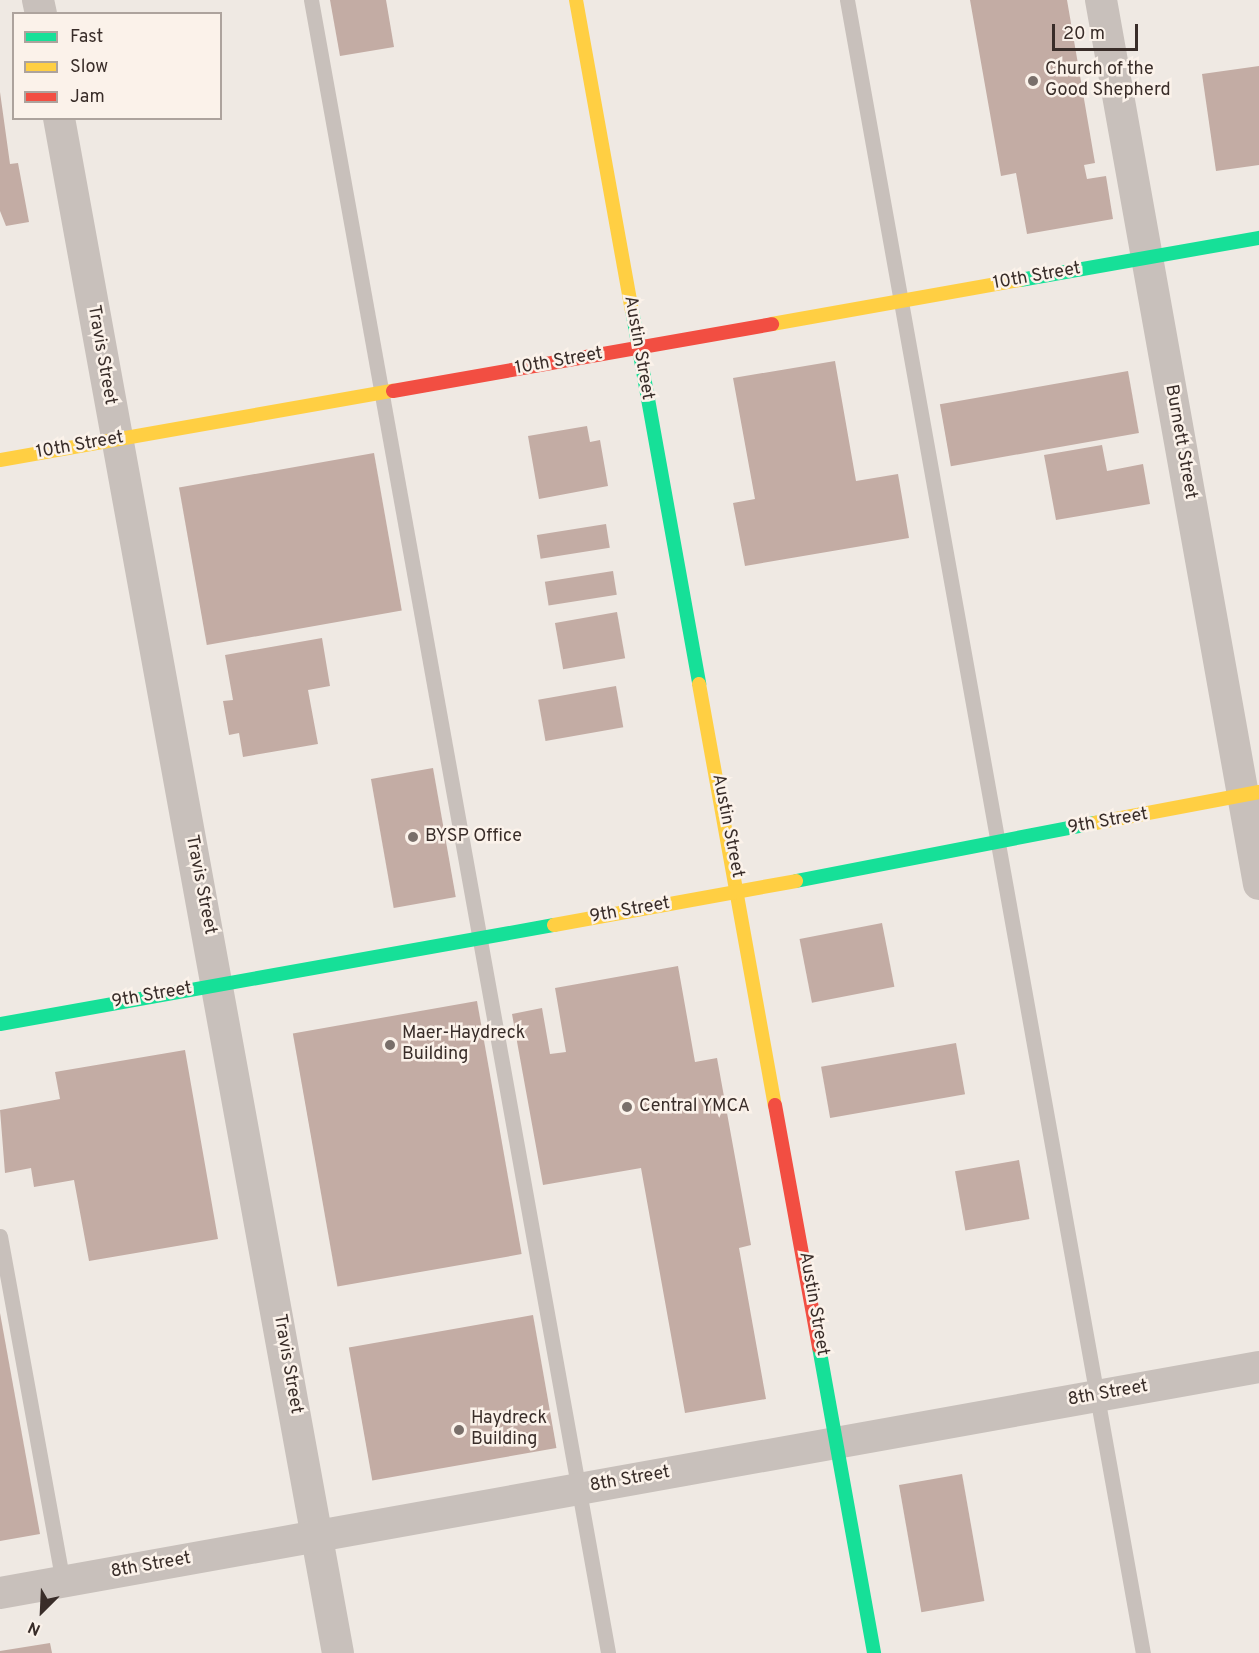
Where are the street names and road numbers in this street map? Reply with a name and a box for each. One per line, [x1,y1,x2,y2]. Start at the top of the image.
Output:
street label: 10th Street [991,259,1083,295]
street label: Austin Street [618,294,658,402]
street label: Travis Street [82,303,120,407]
street label: 10th Street [513,344,605,380]
street label: Burnett Street [1159,383,1201,501]
street label: 10th Street [34,428,126,464]
street label: Austin Street [706,772,748,880]
street label: 9th Street [1066,804,1150,840]
street label: Travis Street [180,833,220,937]
street label: 9th Street [588,893,672,929]
street label: 9th Street [110,978,194,1014]
street label: Austin Street [793,1250,833,1358]
street label: Travis Street [268,1312,306,1416]
street label: 8th Street [1066,1376,1150,1412]
street label: 8th Street [588,1462,672,1498]
street label: 8th Street [109,1548,193,1584]

